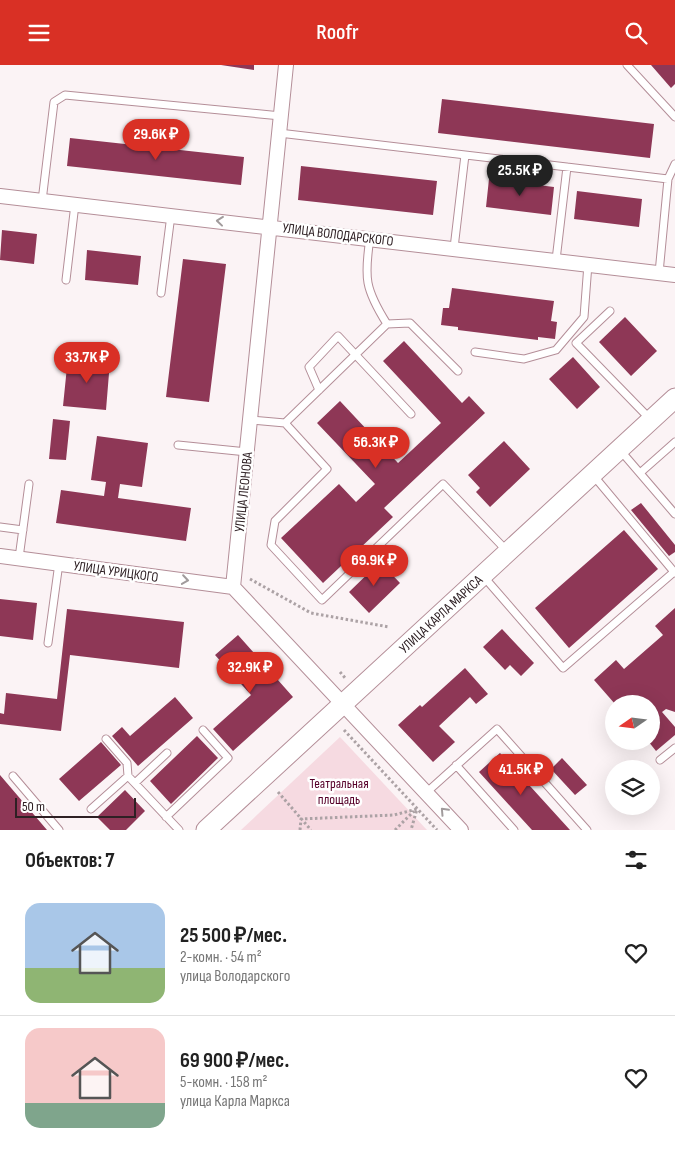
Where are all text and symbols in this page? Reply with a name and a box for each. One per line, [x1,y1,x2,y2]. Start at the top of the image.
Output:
icon: menu [25,19,53,47]
text: Roofr [316,19,359,46]
icon: search [622,19,650,47]
pin: 29.6K ₽ [110,119,202,161]
text: 29.6K ₽ [134,125,178,144]
pin: 25.5K ₽ [474,155,566,197]
text: 25.5K ₽ [498,161,542,180]
one-way arrow [216,215,224,226]
street label: УЛИЦА ВОЛОДАРСКОГО [281,219,395,250]
pin: 33.7K ₽ [41,341,133,384]
text: 33.7K ₽ [65,348,109,367]
pin: 56.3K ₽ [330,427,422,469]
text: 56.3K ₽ [354,433,398,452]
street label: УЛИЦА ЛЕОНОВА [231,450,256,533]
pin: 69.9K ₽ [328,545,420,587]
text: 69.9K ₽ [351,551,397,570]
street label: УЛИЦА УРИЦКОГО [72,557,160,586]
street label: УЛИЦА КАРЛА МАРКСА [396,571,487,657]
one-way arrow [180,575,189,585]
pin: 32.9K ₽ [204,651,296,694]
text: 32.9K ₽ [228,658,272,677]
north arrow [605,695,660,750]
map controls [605,695,660,815]
pin: 41.5K ₽ [475,753,567,796]
text: 41.5K ₽ [499,760,543,779]
button: layers [605,760,660,815]
park label: Театральная площадь [309,775,369,808]
scale bar [15,795,136,818]
text: 50 m [22,798,45,815]
one-way arrow [441,808,450,817]
icon: filters [622,846,650,874]
text: Объектов: 7 [25,848,115,873]
icon: home [65,923,125,983]
text: 25 500 ₽/мес. [180,923,287,948]
icon: heart [622,939,650,967]
text: 2-комн. · 54 m² [180,948,262,967]
text: улица Володарского [180,967,290,986]
icon: home [65,1048,125,1108]
text: 69 900 ₽/мес. [180,1048,289,1073]
icon: heart [622,1064,650,1092]
text: 5-комн. · 158 m² [180,1073,267,1092]
text: улица Карла Маркса [180,1092,290,1111]

